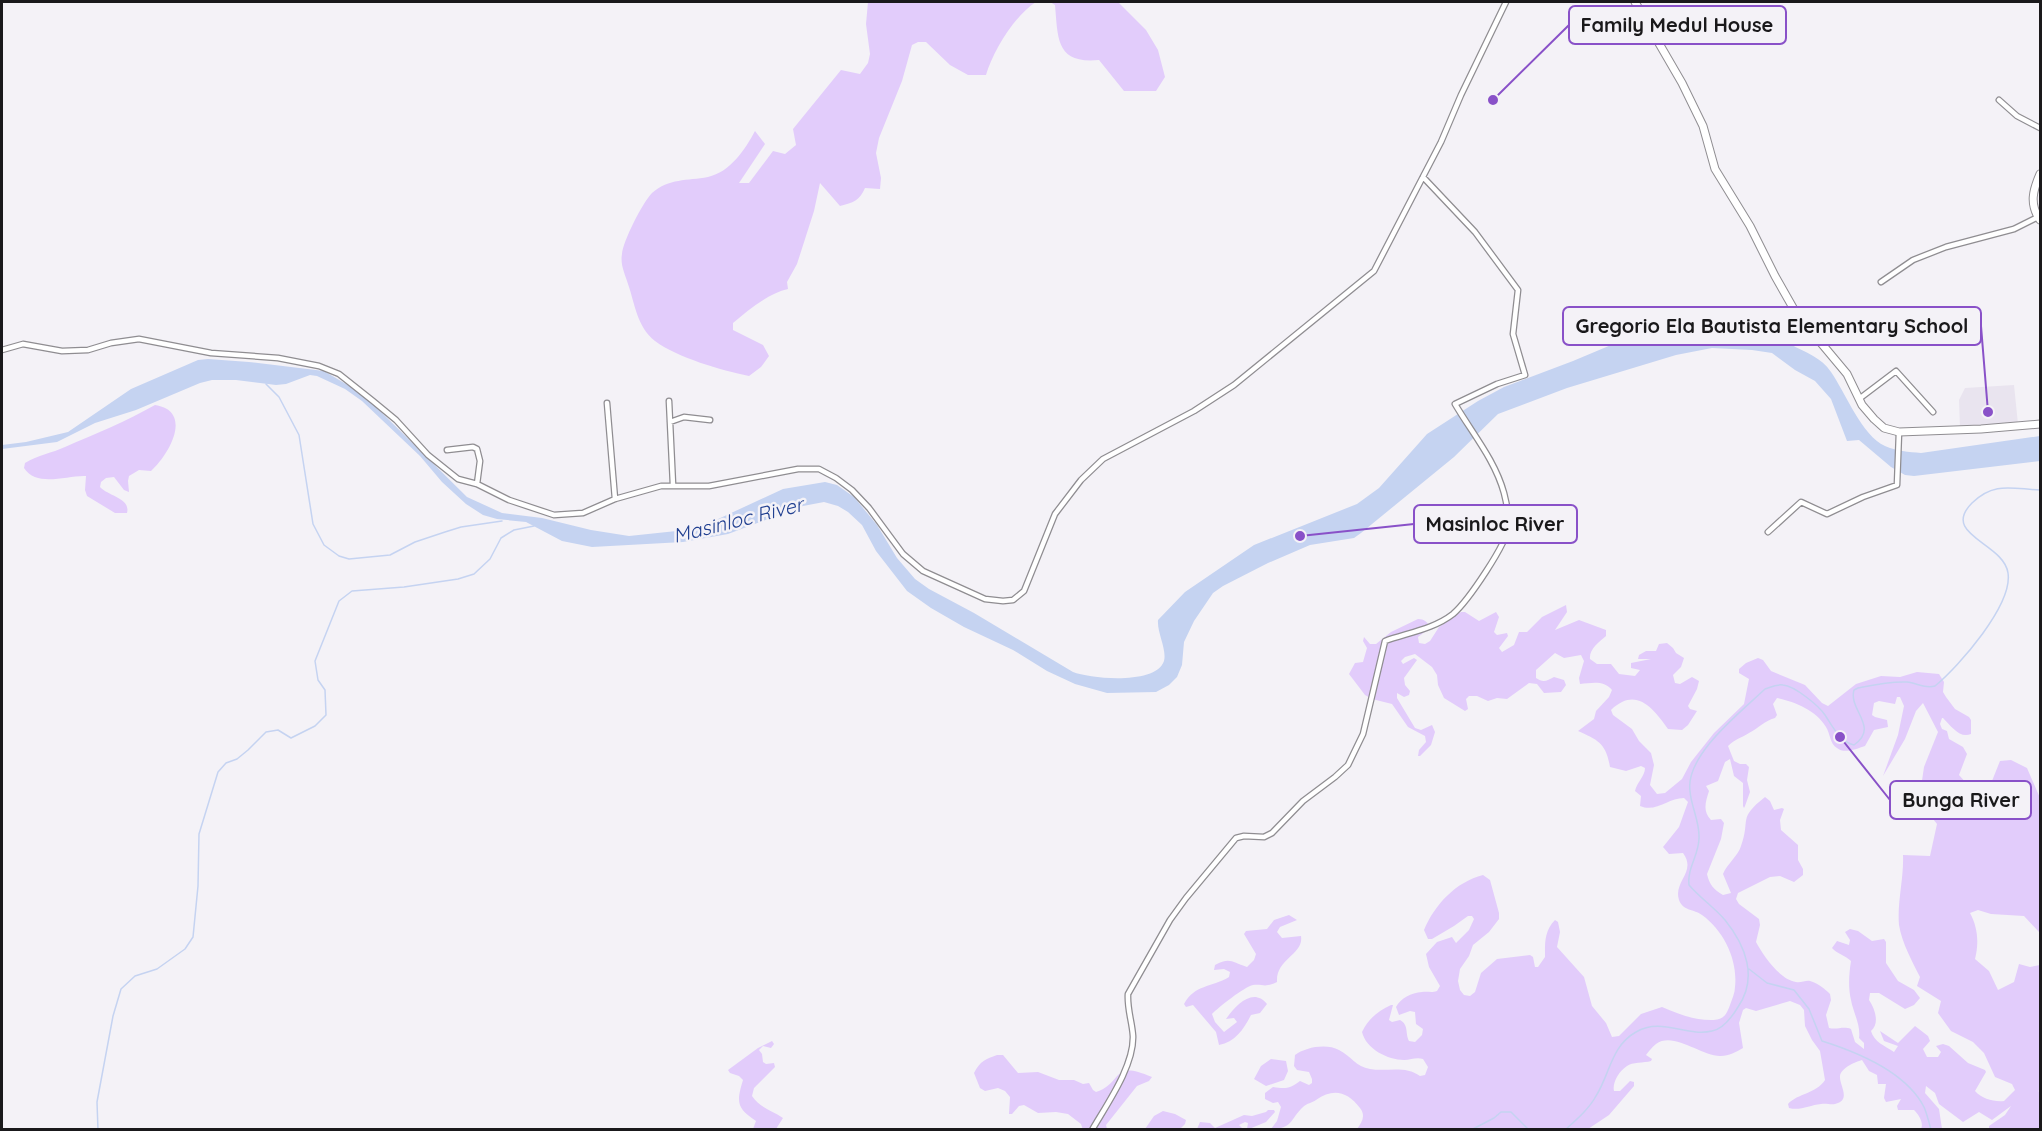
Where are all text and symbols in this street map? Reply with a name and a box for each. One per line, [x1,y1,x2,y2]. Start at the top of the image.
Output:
callout: Family Medul House [1569,6,1786,44]
text: Family Medul House [1581,12,1773,37]
callout: Gregorio Ela Bautista Elementary School [1563,307,1981,345]
text: Gregorio Ela Bautista Elementary School [1575,313,1969,338]
water label: Masinloc River [670,491,808,548]
callout: Masinloc River [1414,505,1577,543]
text: Masinloc River [1426,511,1565,536]
callout: Bunga River [1890,781,2031,819]
text: Bunga River [1902,787,2020,812]

